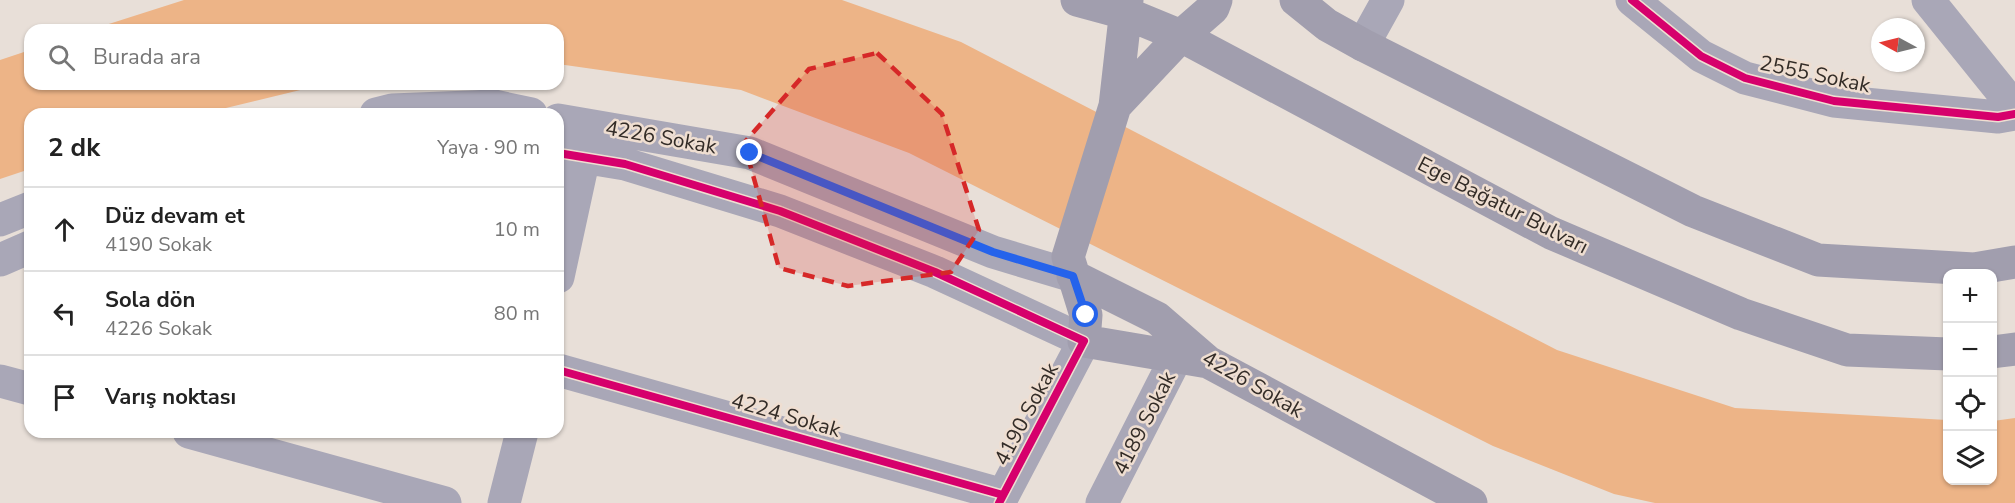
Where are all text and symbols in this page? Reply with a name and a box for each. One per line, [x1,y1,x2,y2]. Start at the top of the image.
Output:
north arrow [1871,18,1925,72]
search box [24,24,564,90]
icon: search [45,41,78,74]
text: Burada ara [93,42,201,72]
street label: 2555 Sokak [1757,49,1873,99]
street label: 4226 Sokak [603,113,719,161]
text: 2 dk [48,130,100,165]
text: Yaya · 90 m [437,134,540,161]
route end [736,139,762,165]
street label: Ege Bağatur Bulvarı [1413,150,1593,260]
text: Düz devam et [105,201,245,231]
icon: ahead [48,213,81,246]
text: 10 m [494,216,540,243]
text: 4190 Sokak [105,231,212,258]
map controls [1943,269,1997,485]
button: + [1943,269,1997,323]
text: Sola dön [105,285,195,315]
icon: left [48,297,81,330]
text: 80 m [494,300,540,327]
route start [1072,301,1098,327]
text: 4226 Sokak [105,315,212,342]
button: − [1943,323,1997,377]
street label: 4226 Sokak [1197,344,1309,424]
street label: 4190 Sokak [987,357,1065,470]
street label: 4189 Sokak [1106,366,1182,479]
button: locate [1943,377,1997,431]
icon: arrive [48,381,81,414]
text: Varış noktası [105,382,236,412]
street label: 4224 Sokak [728,386,844,444]
button: layers [1943,431,1997,485]

